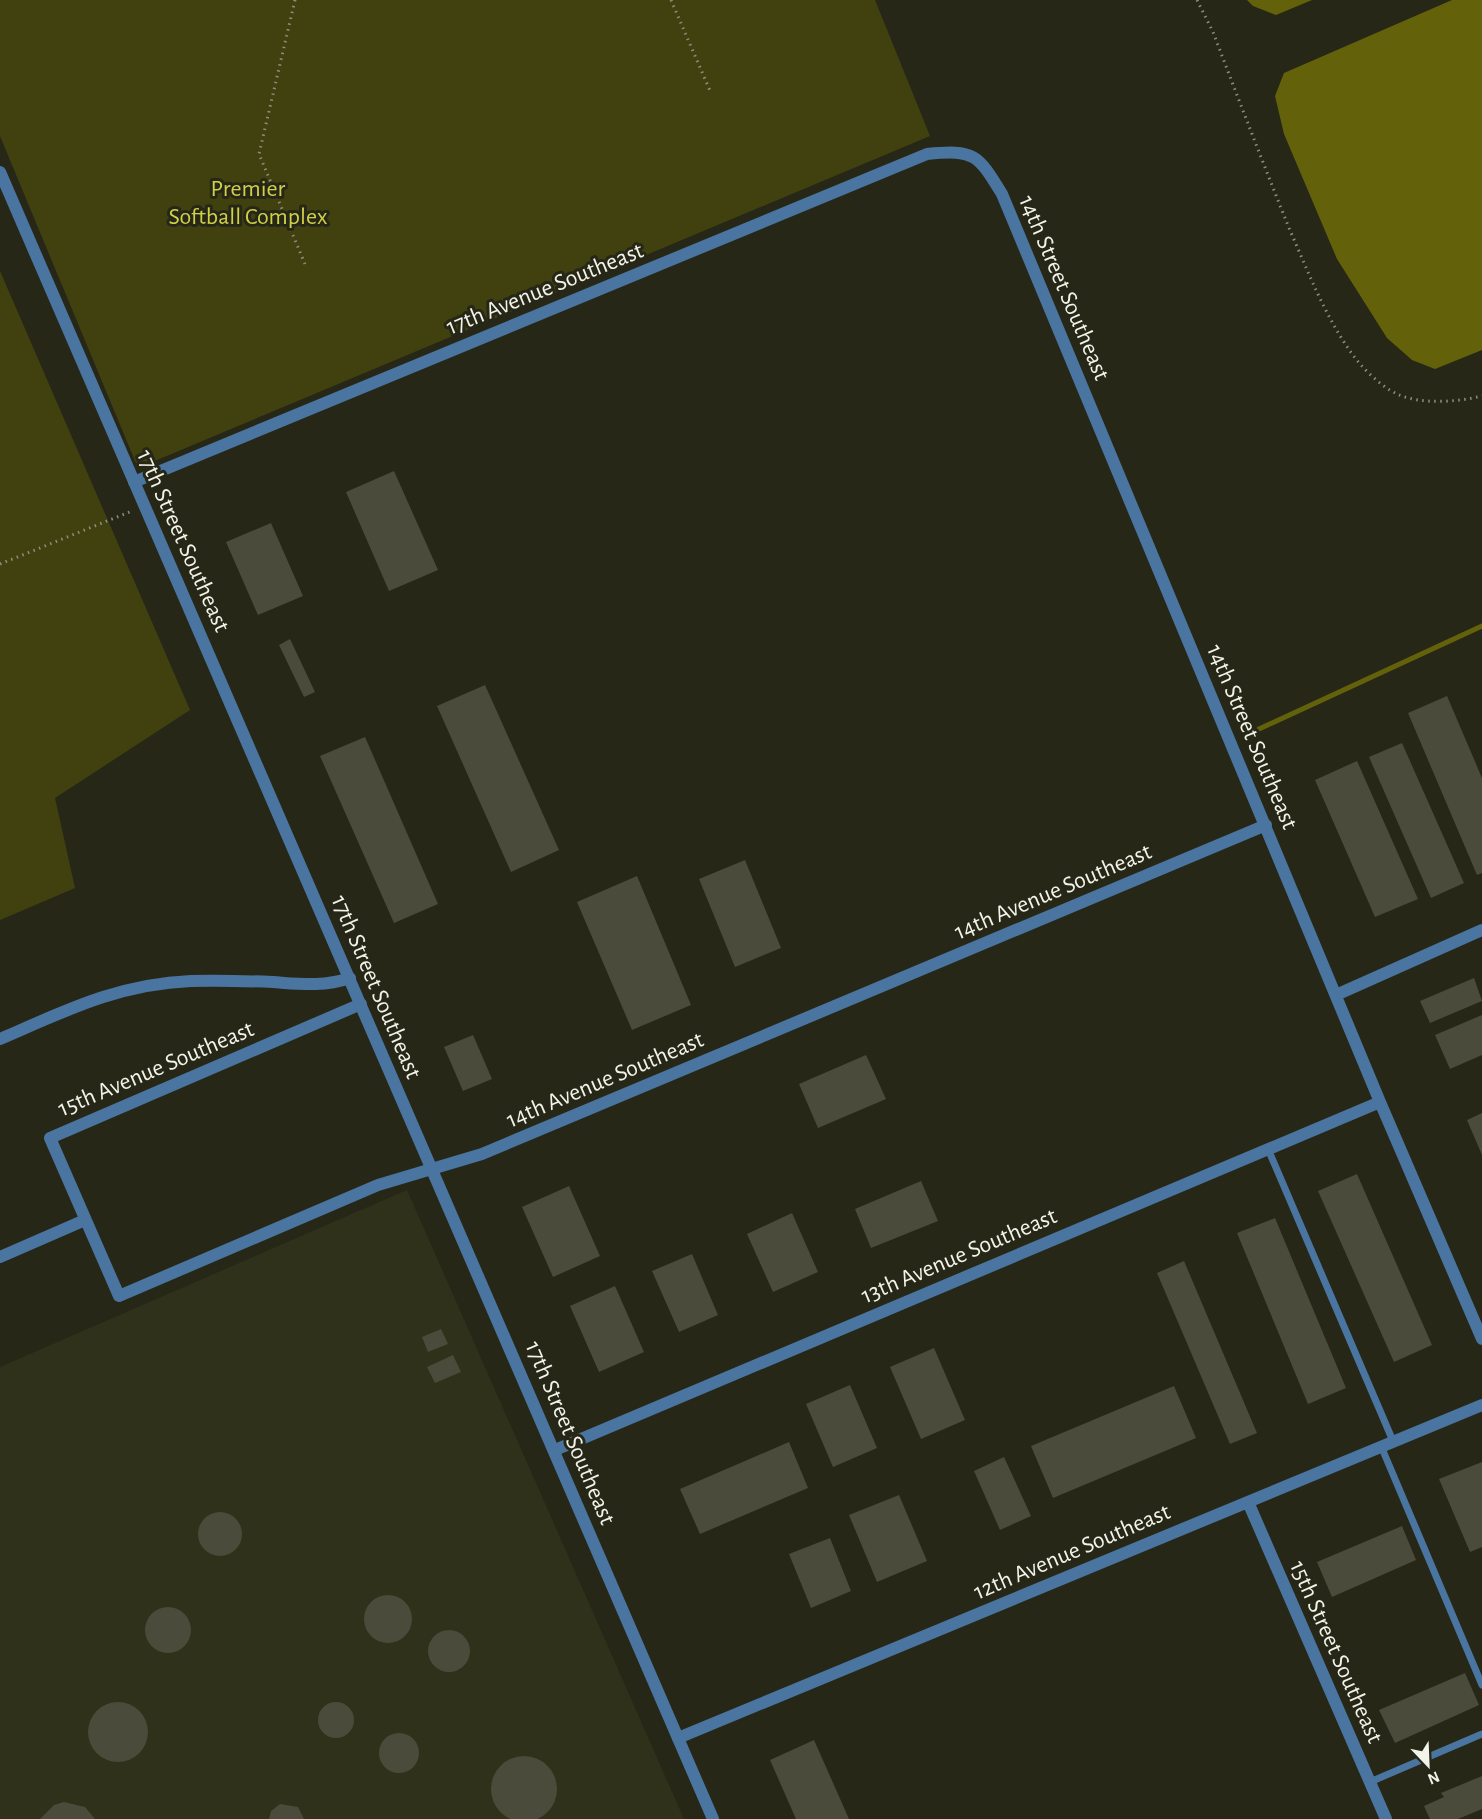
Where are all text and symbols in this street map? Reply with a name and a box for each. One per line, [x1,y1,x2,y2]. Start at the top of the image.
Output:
park label: Premier Softball Complex [169,177,328,229]
street label: 14th Street Southeast [1014,192,1114,384]
street label: 17th Avenue Southeast [443,238,647,339]
street label: 17th Street Southeast [132,446,234,636]
street label: 14th Street Southeast [1202,641,1302,833]
street label: 14th Avenue Southeast [951,839,1155,944]
street label: 17th Street Southeast [327,892,426,1082]
street label: 15th Avenue Southeast [55,1017,258,1121]
street label: 14th Avenue Southeast [503,1027,707,1132]
street label: 13th Avenue Southeast [858,1204,1061,1308]
street label: 17th Street Southeast [521,1338,620,1528]
street label: 12th Avenue Southeast [970,1500,1174,1604]
street label: 15th Street Southeast [1285,1557,1387,1747]
north arrow [1398,1735,1458,1795]
text: N [1425,1768,1442,1787]

